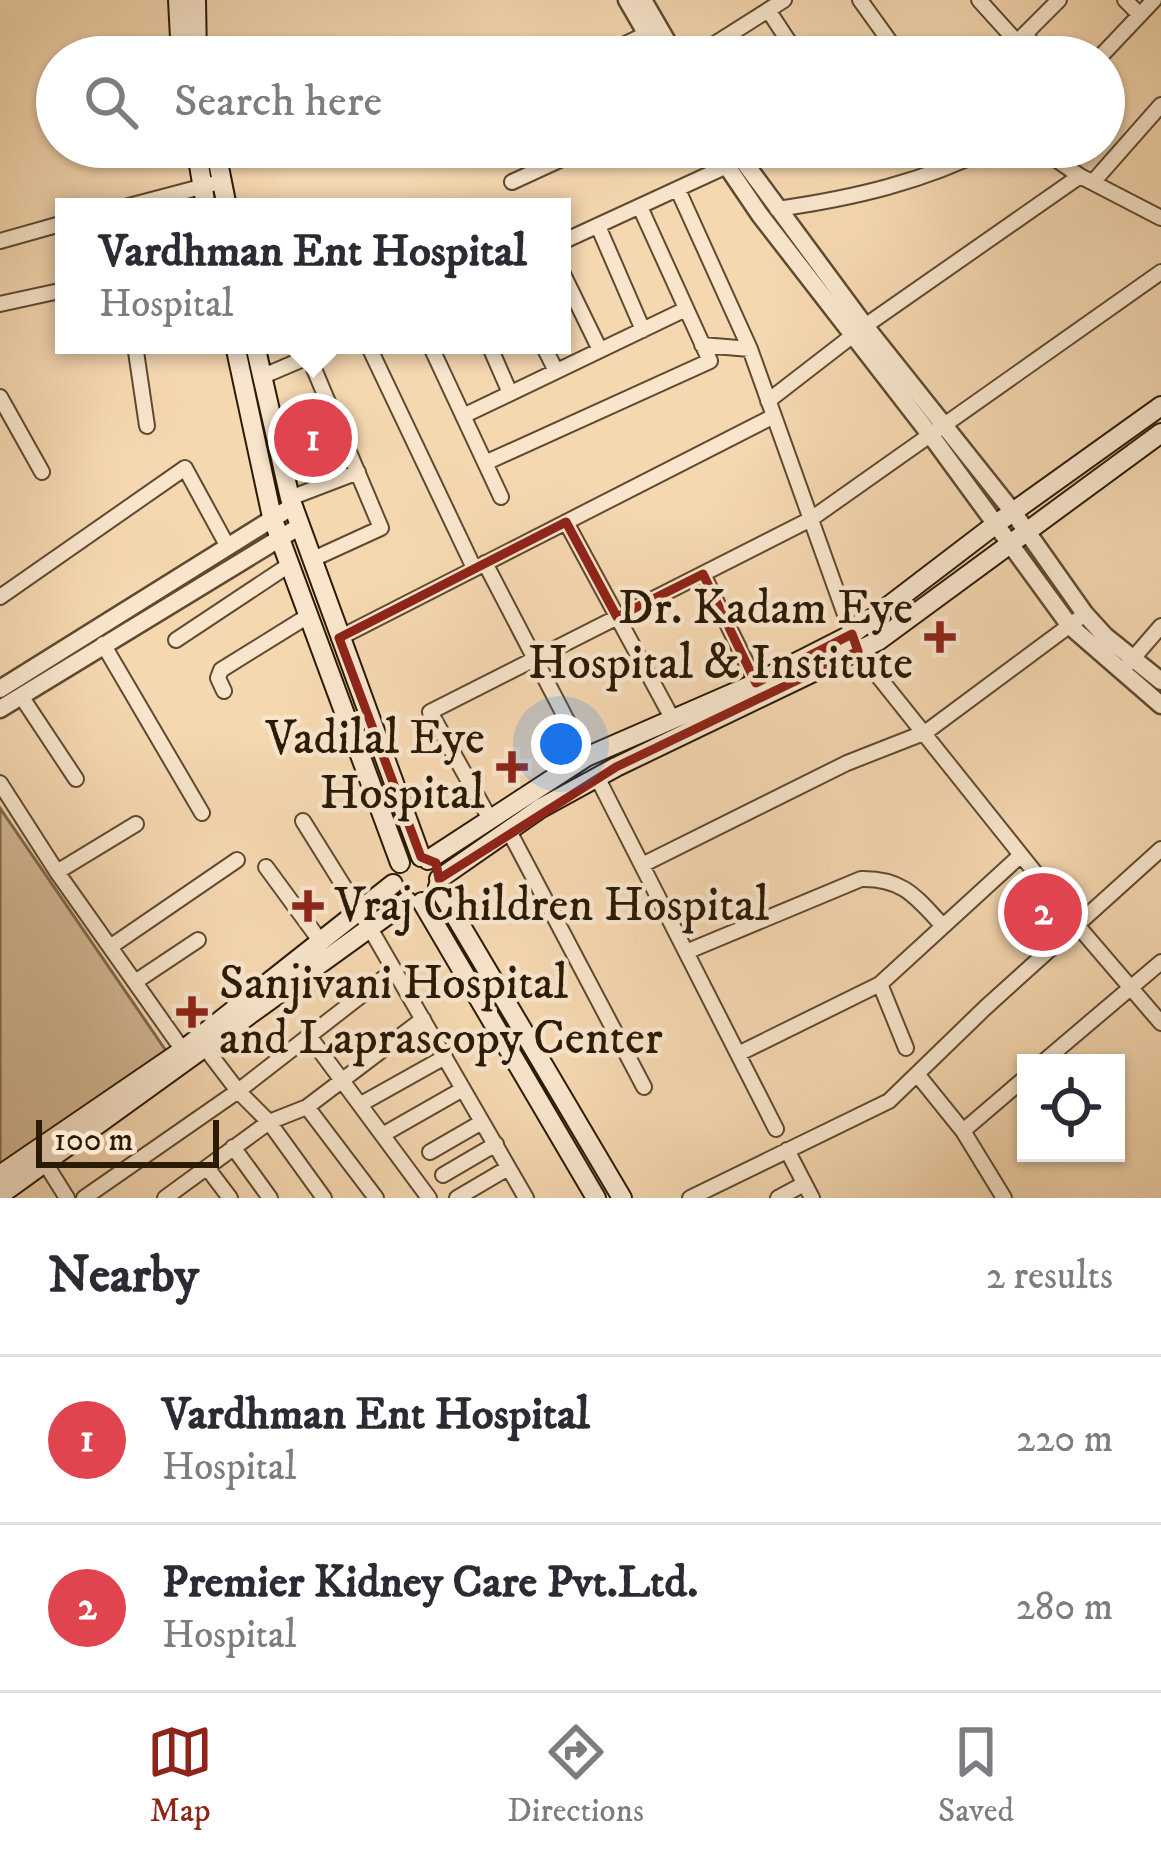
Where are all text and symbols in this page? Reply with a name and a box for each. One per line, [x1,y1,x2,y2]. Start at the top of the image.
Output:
search box [36,36,1125,168]
icon: search [78,69,144,135]
text: Search here [174,74,382,130]
popup [55,198,571,354]
text: Vardhman Ent Hospital [99,224,527,280]
text: Hospital [99,280,233,329]
pin: 1 [274,393,352,483]
place label: Dr. Kadam Eye Hospital & Institute [528,579,913,694]
marker: Dr. Kadam Eye Hospital & Institute [924,621,956,653]
place label: Vadilal Eye Hospital [265,709,486,824]
your location [531,714,591,774]
marker: Vadilal Eye Hospital [496,751,528,783]
pin: 2 [1004,867,1082,957]
place label: Vraj Children Hospital [334,876,770,936]
marker: Vraj Children Hospital [292,890,324,922]
place label: Sanjivani Hospital and Laprascopy Center [219,954,663,1069]
marker: Sanjivani Hospital and Laprascopy Center [176,996,208,1028]
map controls [1017,1054,1125,1162]
button: locate [1017,1054,1125,1162]
scale bar [36,1114,219,1167]
text: 100 m [54,1120,133,1161]
text: Nearby [48,1244,199,1308]
text: 2 results [986,1252,1113,1301]
text: Vardhman Ent Hospital [162,1387,590,1443]
text: 1 [80,1415,94,1464]
text: 220 m [1016,1415,1113,1464]
text: Hospital [162,1443,296,1492]
text: Premier Kidney Care Pvt.Ltd. [162,1555,698,1611]
text: 2 [77,1583,97,1632]
text: 280 m [1016,1583,1113,1632]
text: Hospital [162,1611,296,1660]
tab: Map [147,1719,213,1832]
tab: Directions [507,1719,644,1832]
tab: Saved [938,1719,1014,1832]

